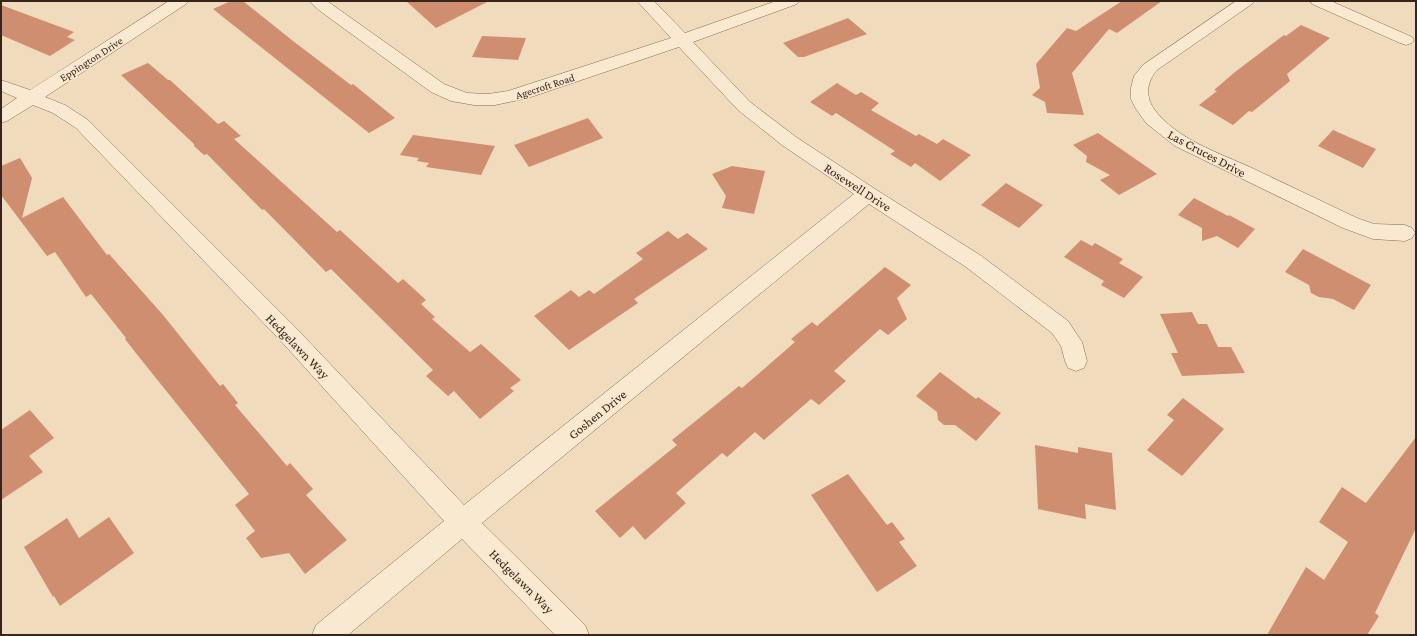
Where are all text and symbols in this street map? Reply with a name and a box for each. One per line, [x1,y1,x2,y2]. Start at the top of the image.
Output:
street label: Eppington Drive [57,34,125,85]
street label: Agecroft Road [514,71,576,102]
street label: Las Cruces Drive [1165,127,1249,180]
street label: Rosewell Drive [821,160,894,215]
street label: Hedgelawn Way [263,311,333,383]
street label: Goshen Drive [565,386,630,442]
street label: Hedgelawn Way [486,546,558,617]

